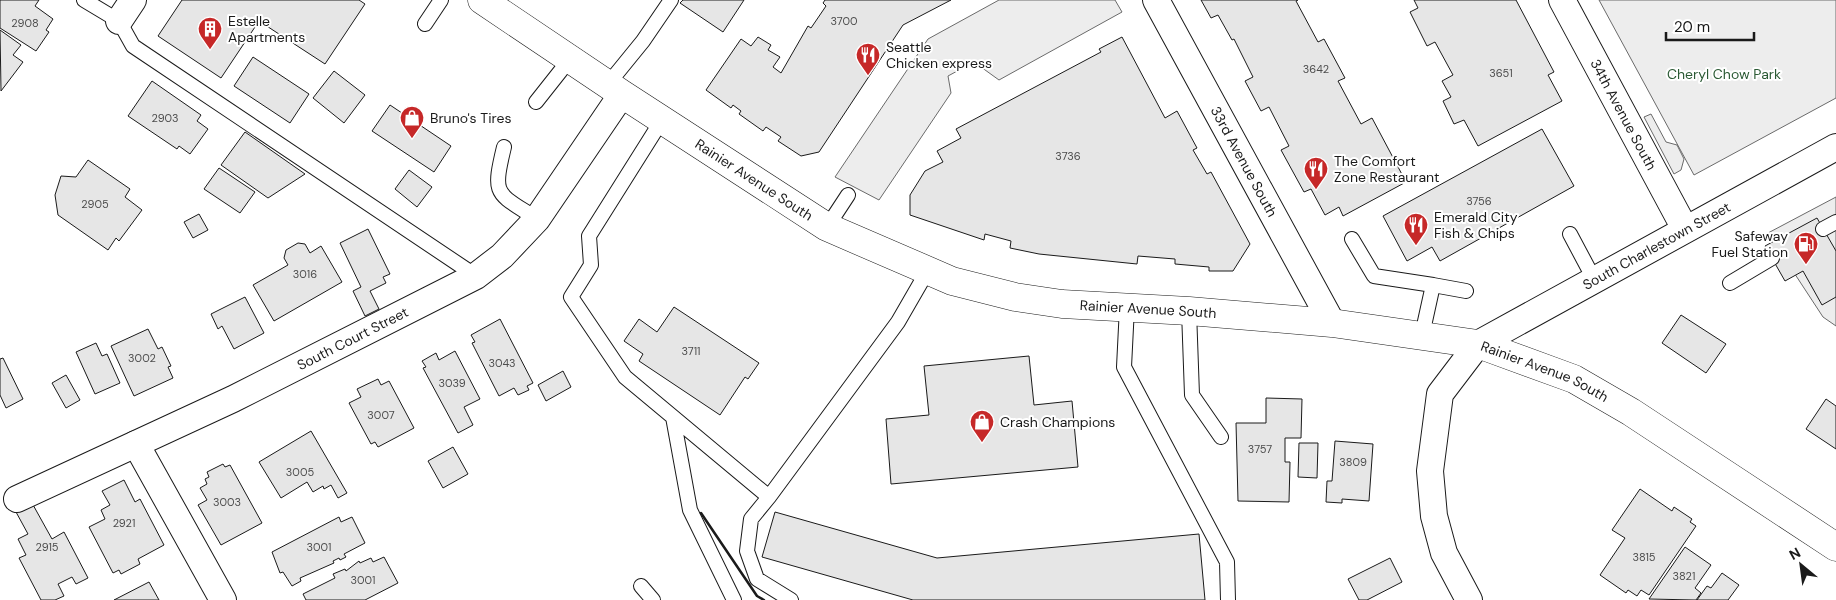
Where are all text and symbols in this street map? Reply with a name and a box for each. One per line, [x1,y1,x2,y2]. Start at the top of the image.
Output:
scale bar [1666,10,1754,42]
place label: Estelle Apartments [228,12,305,46]
house number: 3700 [830,14,858,28]
house number: 2908 [11,16,39,30]
building icon: Estelle Apartments [197,16,223,50]
text: 20 m [1674,17,1710,37]
place label: Seattle Chicken express [886,38,992,72]
restaurant icon: Seattle Chicken express [855,42,881,76]
street label: 34th Avenue South [1586,56,1661,173]
house number: 3642 [1303,62,1329,76]
park label: Cheryl Chow Park [1667,65,1781,83]
house number: 3651 [1489,66,1513,80]
street label: 33rd Avenue South [1207,103,1281,220]
shop icon: Bruno's Tires [399,105,425,139]
place label: Bruno's Tires [430,109,511,127]
house number: 2903 [151,111,179,125]
street label: Rainier Avenue South [692,135,816,224]
house number: 3736 [1055,149,1081,163]
place label: The Comfort Zone Restaurant [1334,152,1440,186]
restaurant icon: The Comfort Zone Restaurant [1303,156,1329,190]
house number: 3756 [1466,194,1492,208]
house number: 2905 [81,197,109,211]
street label: South Charlestown Street [1579,198,1734,294]
place label: Emerald City Fish & Chips [1434,208,1518,242]
restaurant icon: Emerald City Fish & Chips [1403,212,1429,246]
place label: Safeway Fuel Station [1711,227,1788,261]
fuel station icon: Safeway Fuel Station [1793,231,1819,265]
house number: 3016 [293,267,317,281]
street label: Rainier Avenue South [1079,296,1217,322]
street label: South Court Street [294,303,411,374]
street label: Rainier Avenue South [1478,337,1612,406]
house number: 3711 [681,344,701,358]
house number: 3002 [128,351,156,365]
house number: 3043 [488,356,516,370]
house number: 3039 [438,376,466,390]
house number: 3007 [367,408,395,422]
shop icon: Crash Champions [969,409,995,443]
place label: Crash Champions [1000,413,1115,431]
house number: 3757 [1248,442,1272,456]
house number: 3809 [1339,455,1367,469]
house number: 3005 [286,465,314,479]
house number: 3003 [213,495,241,509]
house number: 2921 [113,516,135,530]
house number: 2915 [35,540,59,554]
house number: 3001 [307,540,331,554]
north arrow [1776,540,1826,590]
text: N [1786,543,1804,564]
house number: 3815 [1632,550,1656,564]
house number: 3821 [1673,569,1695,583]
house number: 3001 [351,573,375,587]

